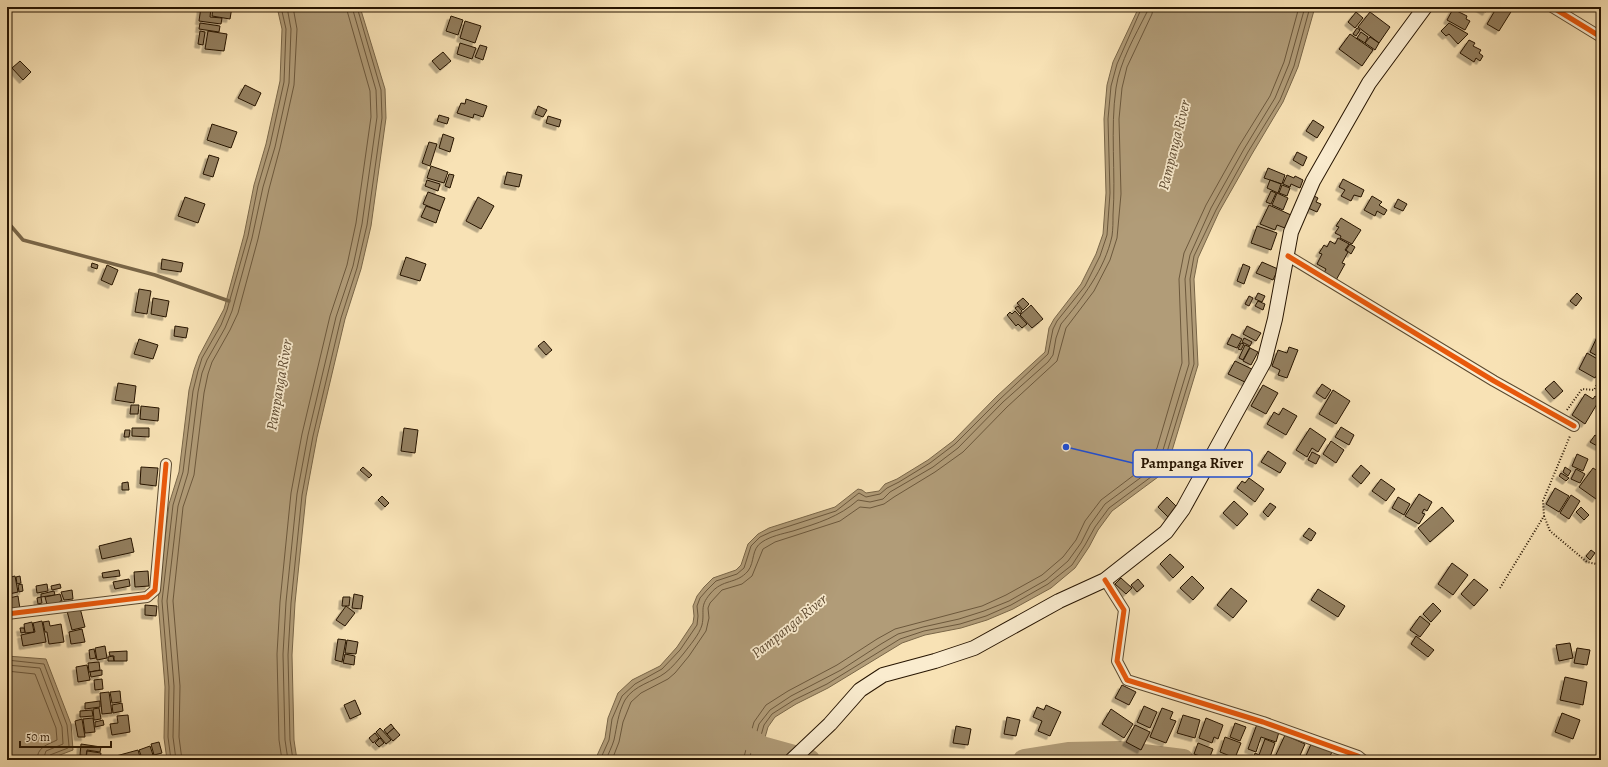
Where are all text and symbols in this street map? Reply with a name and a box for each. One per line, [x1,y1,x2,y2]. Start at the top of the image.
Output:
water label: Pampanga River [1153,97,1195,192]
water label: Pampanga River [261,337,297,432]
callout: Pampanga River [1133,450,1252,477]
text: Pampanga River [1140,453,1244,473]
water label: Pampanga River [747,589,832,663]
scale bar [20,723,111,749]
text: 50 m [26,729,50,745]

